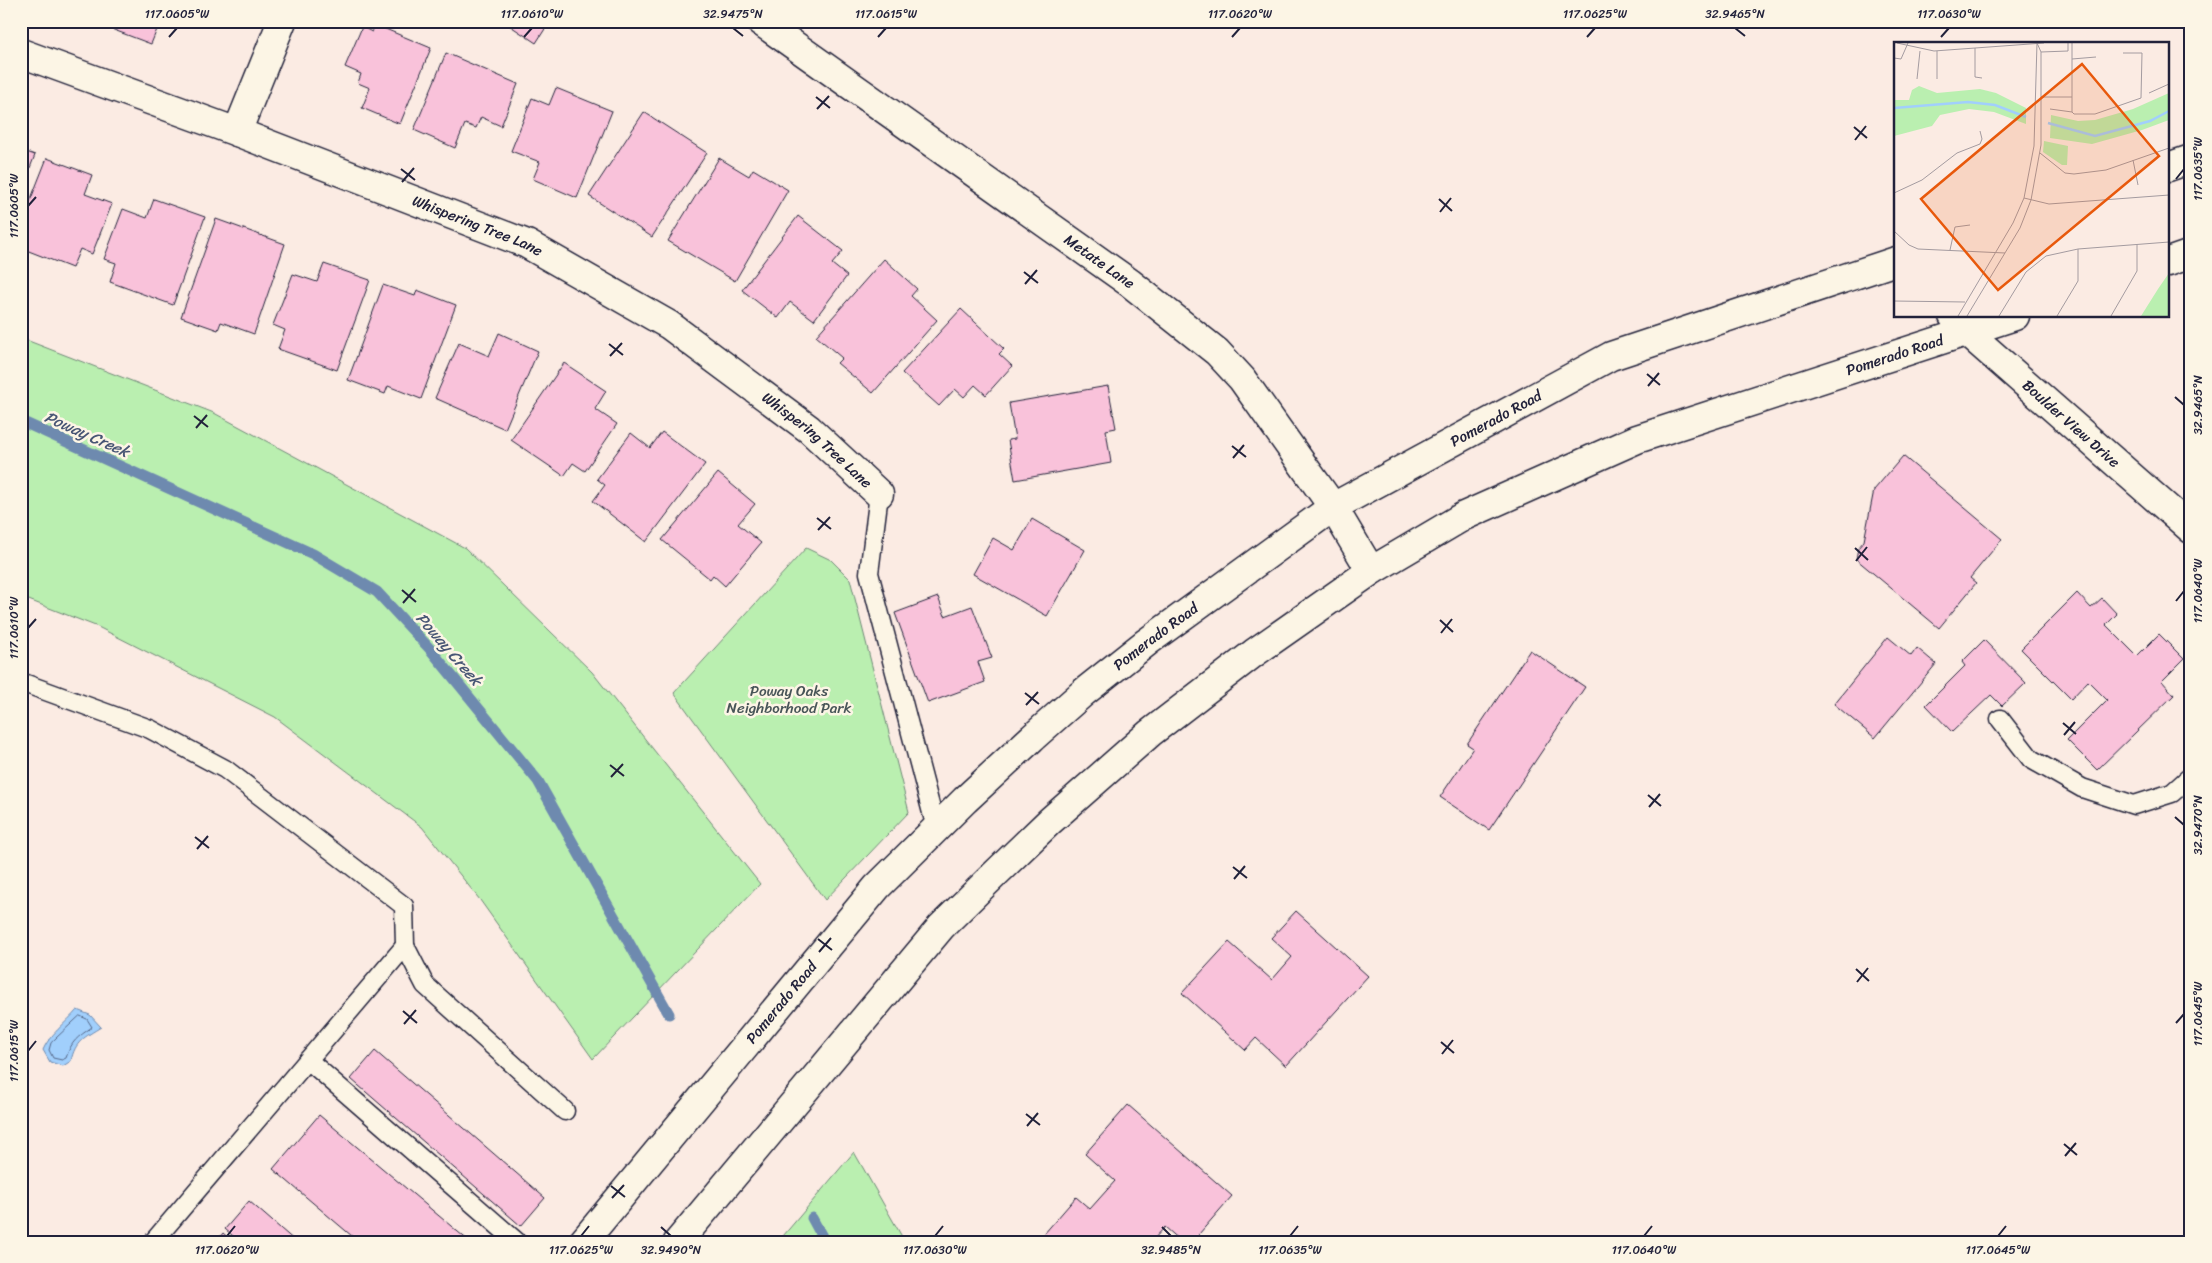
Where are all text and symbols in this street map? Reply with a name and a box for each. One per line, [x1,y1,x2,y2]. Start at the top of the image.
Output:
text: 117.0605°W [145,3,210,25]
text: 117.0610°W [501,3,564,25]
text: 32.9475°N [703,3,764,25]
text: 117.0615°W [855,3,918,25]
text: 117.0620°W [1208,3,1273,25]
text: 117.0625°W [1563,3,1628,25]
text: 32.9465°N [1705,3,1765,25]
text: 117.0630°W [1917,3,1982,25]
inset map [1894,42,2170,318]
text: 117.0635°W [2187,137,2209,201]
text: 117.0605°W [3,173,25,238]
street label: Whispering Tree Lane [408,188,548,264]
street label: Metate Lane [1058,227,1141,296]
street label: Pomerado Road [1842,327,1948,383]
street label: Boulder View Drive [2016,373,2126,474]
text: 32.9465°N [2187,375,2209,435]
street label: Pomerado Road [1445,382,1548,454]
street label: Whispering Tree Lane [756,385,879,495]
water label: Poway Creek [40,402,136,467]
text: 117.0640°W [2187,558,2209,623]
street label: Pomerado Road [1107,595,1205,677]
text: 117.0610°W [3,596,25,659]
water label: Poway Creek [408,605,491,695]
park label: Poway Oaks Neighborhood Park [727,678,851,721]
text: 32.9470°N [2187,794,2209,855]
street label: Pomerado Road [739,954,824,1050]
text: 117.0645°W [2187,981,2209,1046]
text: 117.0615°W [3,1019,25,1082]
text: 117.0620°W [195,1239,260,1261]
text: 117.0625°W [549,1239,614,1261]
text: 32.9490°N [641,1239,702,1261]
text: 117.0630°W [903,1239,968,1261]
text: 32.9485°N [1141,1239,1202,1261]
text: 117.0635°W [1258,1239,1322,1261]
text: 117.0640°W [1612,1239,1677,1261]
text: 117.0645°W [1966,1239,2031,1261]

